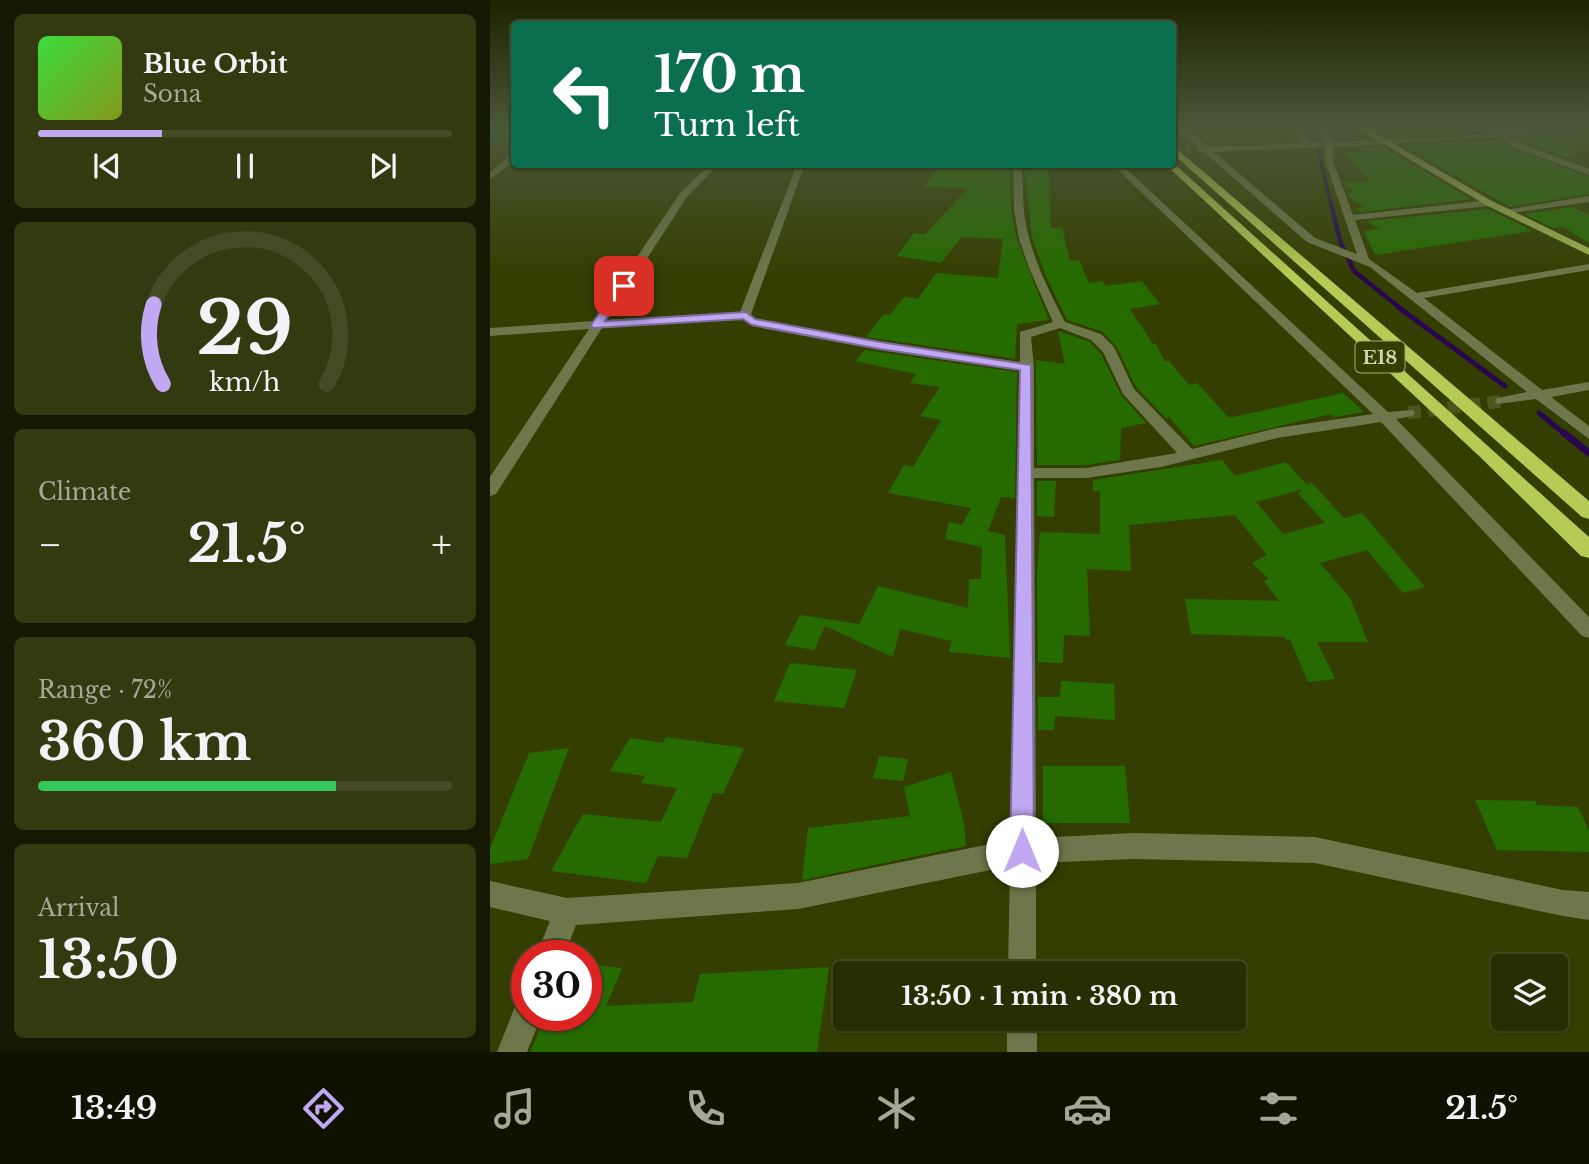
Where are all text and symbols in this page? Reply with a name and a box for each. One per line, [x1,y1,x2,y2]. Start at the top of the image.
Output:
text: 170 m [654,44,805,105]
text: Blue Orbit [143,48,288,80]
icon: left [539,49,630,140]
text: Sona [143,80,201,108]
text: Turn left [654,105,800,145]
icon: previous [88,147,126,185]
icon: pause [226,147,264,185]
icon: next [364,147,402,185]
pin [594,256,654,316]
icon: arrive [605,267,643,305]
text: 29 [197,284,293,375]
road number: E18 [1356,342,1404,372]
text: km/h [210,367,280,398]
text: Climate [38,478,131,506]
text: 21.5° [187,512,306,576]
text: − [38,521,62,568]
text: + [431,521,452,568]
text: Range · 72% [38,676,172,704]
text: 360 km [38,710,251,774]
position arrow [985,814,1059,888]
text: Arrival [38,894,119,922]
text: 13:50 [38,928,179,992]
speed limit sign: 30 [511,940,602,1031]
map controls [1491,954,1568,1031]
button: layers [1491,954,1568,1031]
text: 13:50 · 1 min · 380 m [901,980,1178,1012]
icon: directions [299,1084,348,1133]
icon: music [490,1084,539,1133]
icon: phone [681,1084,730,1133]
icon: climate [872,1084,921,1133]
icon: car [1063,1084,1112,1133]
icon: filters [1254,1084,1303,1133]
text: 13:49 [71,1088,157,1128]
text: 21.5° [1445,1088,1518,1128]

